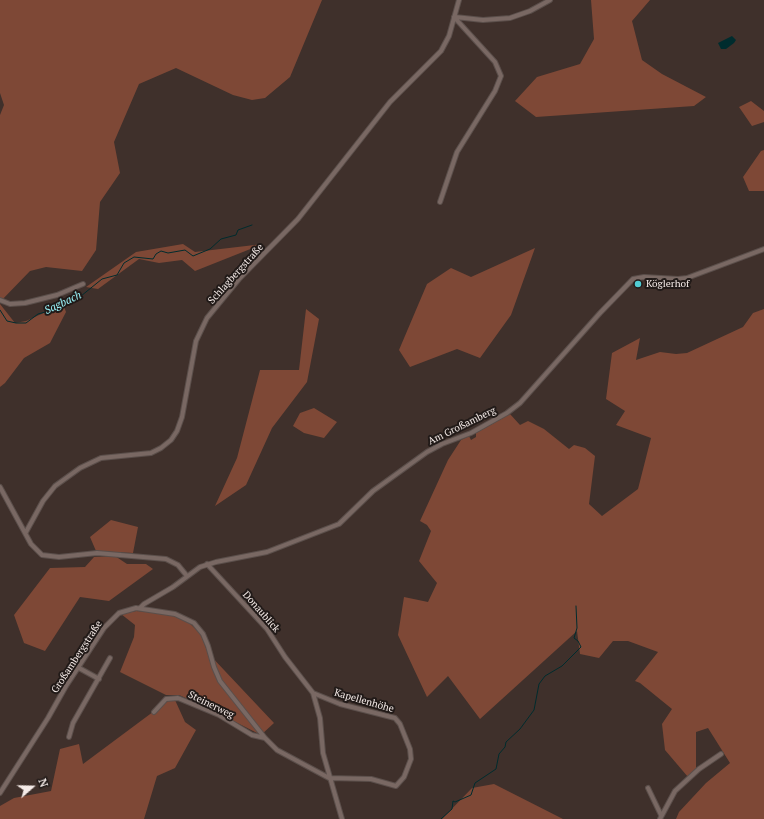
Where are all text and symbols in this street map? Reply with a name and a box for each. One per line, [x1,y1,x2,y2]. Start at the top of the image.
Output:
street label: Schlagbergstraße [206,241,266,307]
place label: Köglerhof [646,278,689,290]
marker: Köglerhof [633,279,643,289]
water label: Sagbach [42,289,84,317]
street label: Am Großamberg [426,404,498,448]
street label: Donaublick [240,589,282,635]
street label: Großambergstraße [49,618,105,696]
street label: Kapellenhöhe [333,687,395,715]
street label: Steinerweg [186,689,236,721]
north arrow [12,767,52,807]
text: N [35,777,51,789]

